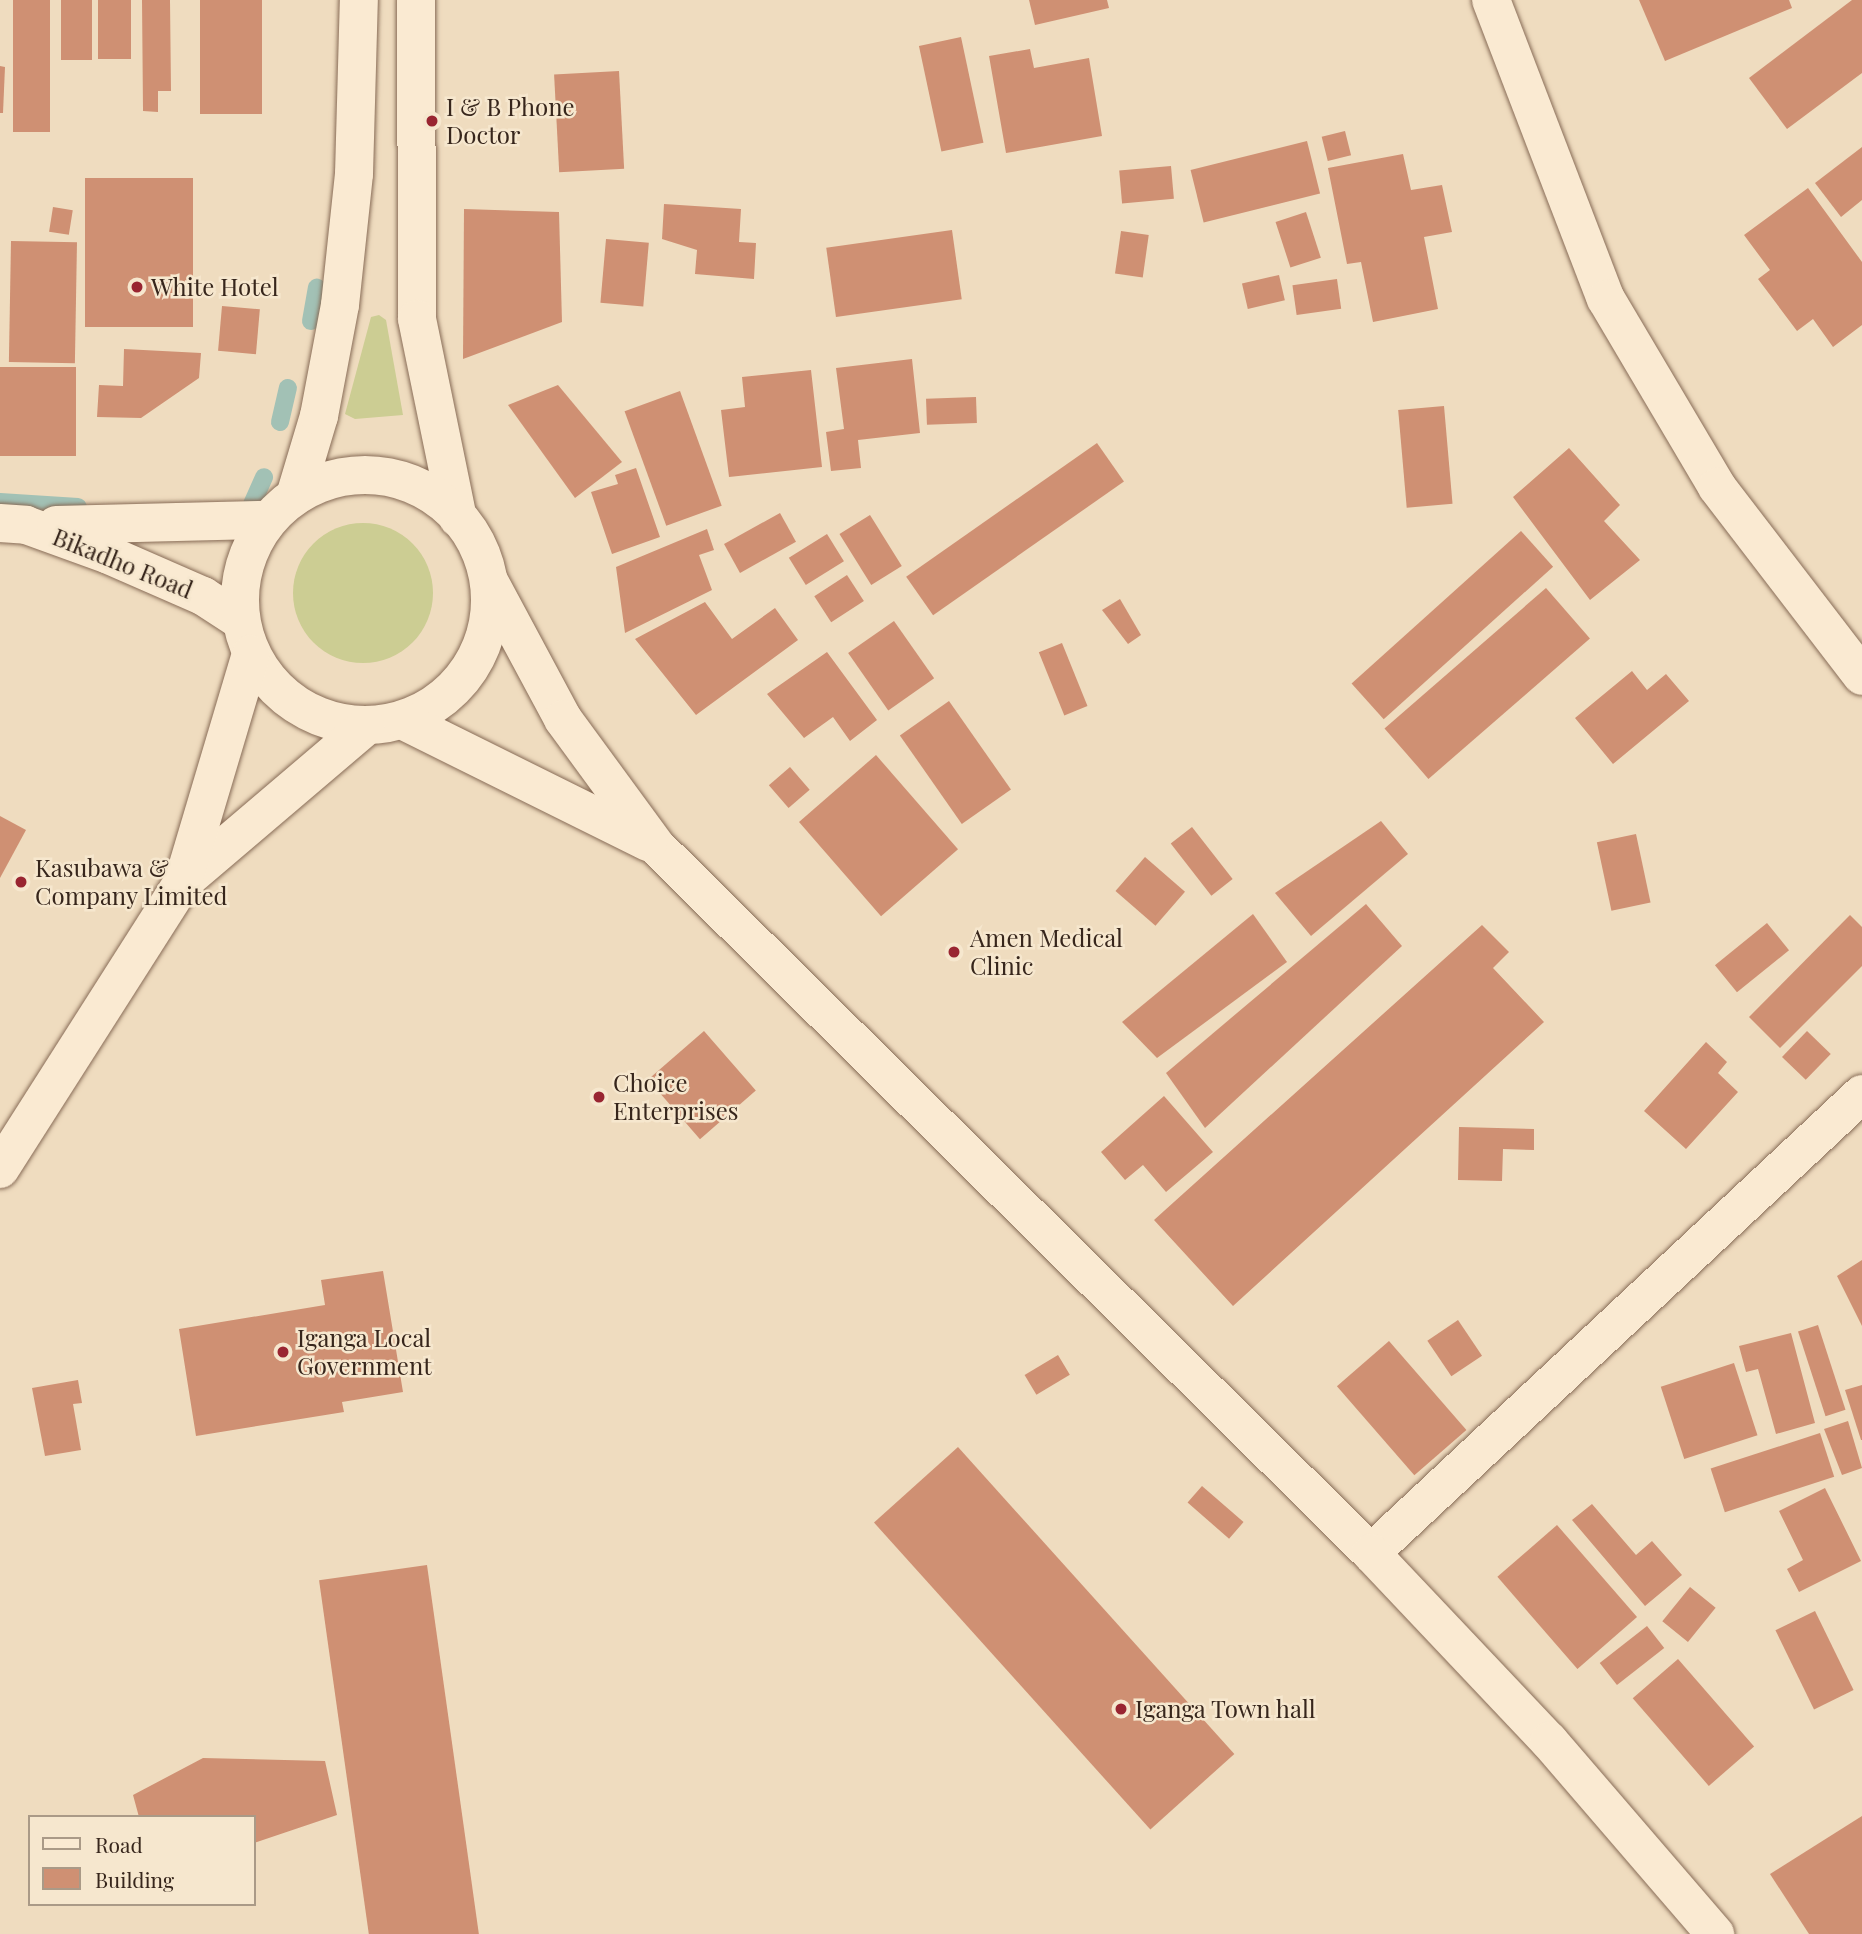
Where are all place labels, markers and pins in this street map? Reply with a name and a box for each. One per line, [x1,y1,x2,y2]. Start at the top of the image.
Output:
place label: I & B Phone Doctor [446,93,575,149]
marker: I & B Phone Doctor [424,113,440,129]
place label: White Hotel [151,273,279,301]
marker: White Hotel [129,279,145,295]
place label: Kasubawa & Company Limited [35,854,228,910]
marker: Kasubawa & Company Limited [13,874,29,890]
place label: Amen Medical Clinic [970,924,1123,980]
marker: Amen Medical Clinic [944,942,964,962]
place label: Choice Enterprises [613,1069,739,1125]
marker: Choice Enterprises [591,1089,607,1105]
place label: Iganga Local Government [297,1324,432,1380]
marker: Iganga Local Government [275,1344,291,1360]
place label: Iganga Town hall [1135,1695,1317,1723]
marker: Iganga Town hall [1113,1701,1129,1717]

